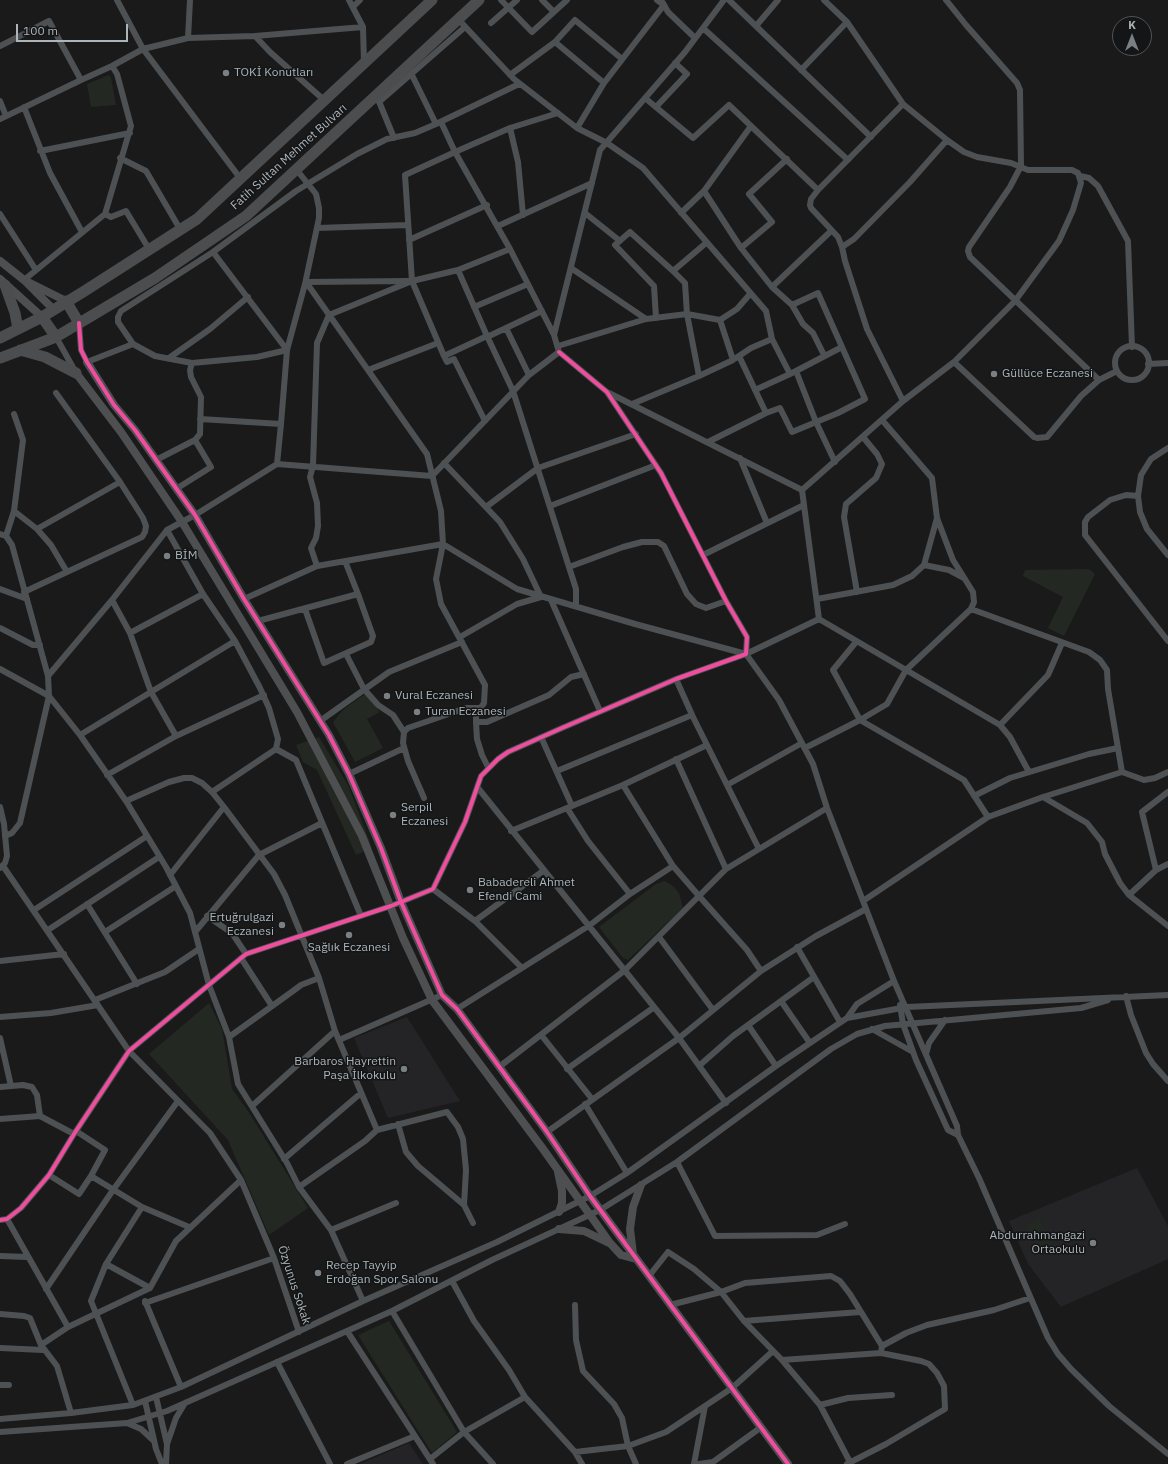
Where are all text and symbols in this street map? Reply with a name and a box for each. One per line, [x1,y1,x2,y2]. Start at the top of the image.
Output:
scale bar [18,16,130,42]
north arrow [1112,16,1152,56]
text: K [1128,18,1136,32]
text: 100 m [23,23,58,38]
place label: TOKİ Konutları [234,66,313,80]
marker: TOKİ Konutları [221,68,231,78]
street label: Fatih Sultan Mehmet Bulvarı [228,101,350,213]
place label: Güllüce Eczanesi [1002,367,1093,381]
marker: Güllüce Eczanesi [989,369,999,379]
place label: BİM [175,549,197,563]
marker: BİM [162,551,172,561]
place label: Vural Eczanesi [395,689,473,703]
marker: Vural Eczanesi [382,691,392,701]
place label: Turan Eczanesi [425,705,506,719]
marker: Turan Eczanesi [412,707,422,717]
place label: Serpil Eczanesi [401,801,448,829]
marker: Serpil Eczanesi [388,810,398,820]
place label: Babadereli Ahmet Efendi Cami [478,876,575,904]
marker: Babadereli Ahmet Efendi Cami [465,885,475,895]
place label: Ertuğrulgazi Eczanesi [209,911,274,939]
marker: Ertuğrulgazi Eczanesi [277,920,287,930]
marker: Sağlık Eczanesi [344,930,354,940]
place label: Sağlık Eczanesi [308,941,390,955]
place label: Barbaros Hayrettin Paşa İlkokulu [294,1055,396,1083]
marker: Barbaros Hayrettin Paşa İlkokulu [399,1064,409,1074]
place label: Abdurrahmangazi Ortaokulu [990,1229,1085,1257]
marker: Abdurrahmangazi Ortaokulu [1088,1238,1098,1248]
street label: Özyunus Sokak [275,1244,313,1326]
place label: Recep Tayyip Erdoğan Spor Salonu [326,1259,438,1287]
marker: Recep Tayyip Erdoğan Spor Salonu [313,1268,323,1278]

